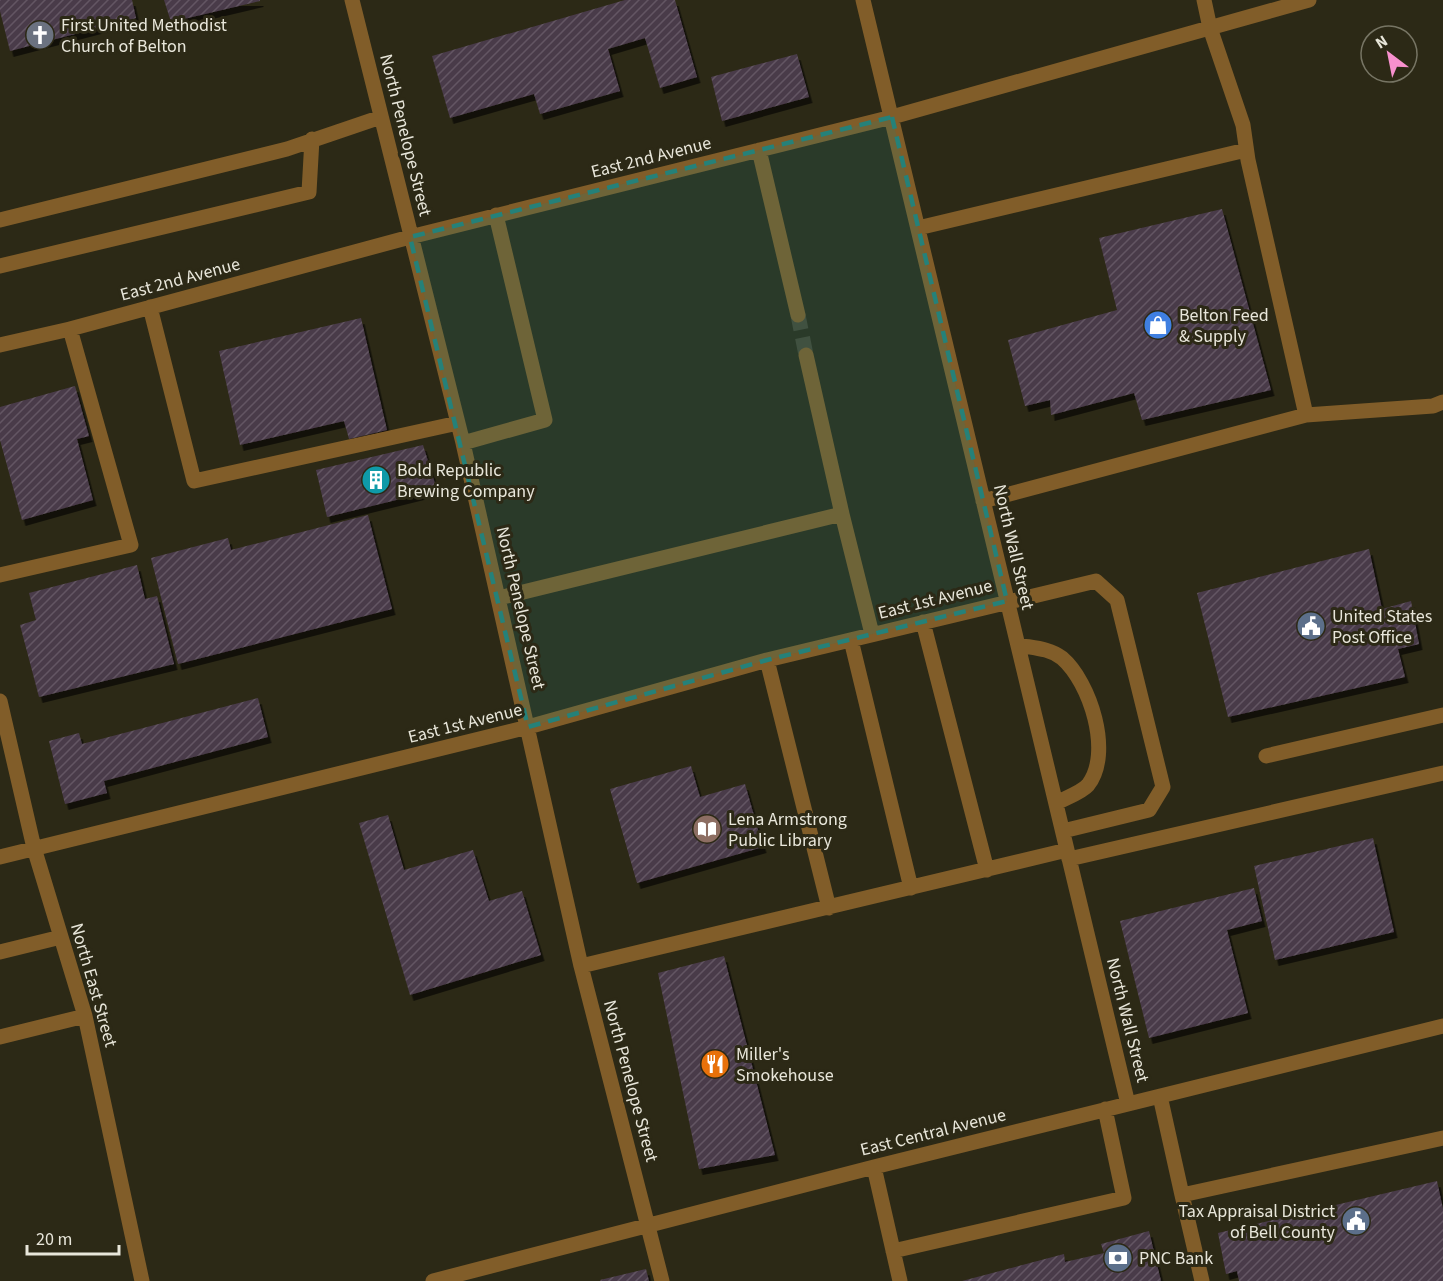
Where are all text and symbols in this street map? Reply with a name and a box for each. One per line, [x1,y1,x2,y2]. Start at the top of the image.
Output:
place label: First United Methodist Church of Belton [61,13,227,59]
church icon: First United Methodist Church of Belton [24,19,56,51]
north arrow [1359,24,1419,84]
text: N [1371,30,1392,54]
street label: North Penelope Street [373,51,438,219]
street label: East 2nd Avenue [588,130,714,185]
street label: East 2nd Avenue [117,251,243,308]
place label: Belton Feed & Supply [1179,303,1269,349]
shop icon: Belton Feed & Supply [1142,309,1174,341]
place label: Bold Republic Brewing Company [397,458,535,504]
building icon: Bold Republic Brewing Company [360,464,392,496]
street label: North Wall Street [987,482,1040,612]
street label: North Penelope Street [490,524,551,692]
street label: East 1st Avenue [875,573,995,626]
place label: United States Post Office [1332,604,1432,650]
public building icon: United States Post Office [1295,610,1327,642]
street label: East 1st Avenue [405,697,525,750]
place label: Lena Armstrong Public Library [728,807,847,853]
library icon: Lena Armstrong Public Library [691,813,723,845]
street label: North East Street [64,920,123,1050]
street label: North Wall Street [1100,955,1155,1085]
street label: North Penelope Street [597,997,664,1165]
place label: Miller's Smokehouse [736,1042,834,1088]
restaurant icon: Miller's Smokehouse [699,1048,731,1080]
street label: East Central Avenue [858,1102,1009,1163]
place label: Tax Appraisal District of Bell County [1179,1199,1336,1245]
public building icon: Tax Appraisal District of Bell County [1340,1205,1372,1237]
scale bar [27,1218,118,1256]
text: 20 m [36,1227,72,1252]
bank icon: PNC Bank [1102,1242,1134,1274]
place label: PNC Bank [1139,1246,1213,1271]

